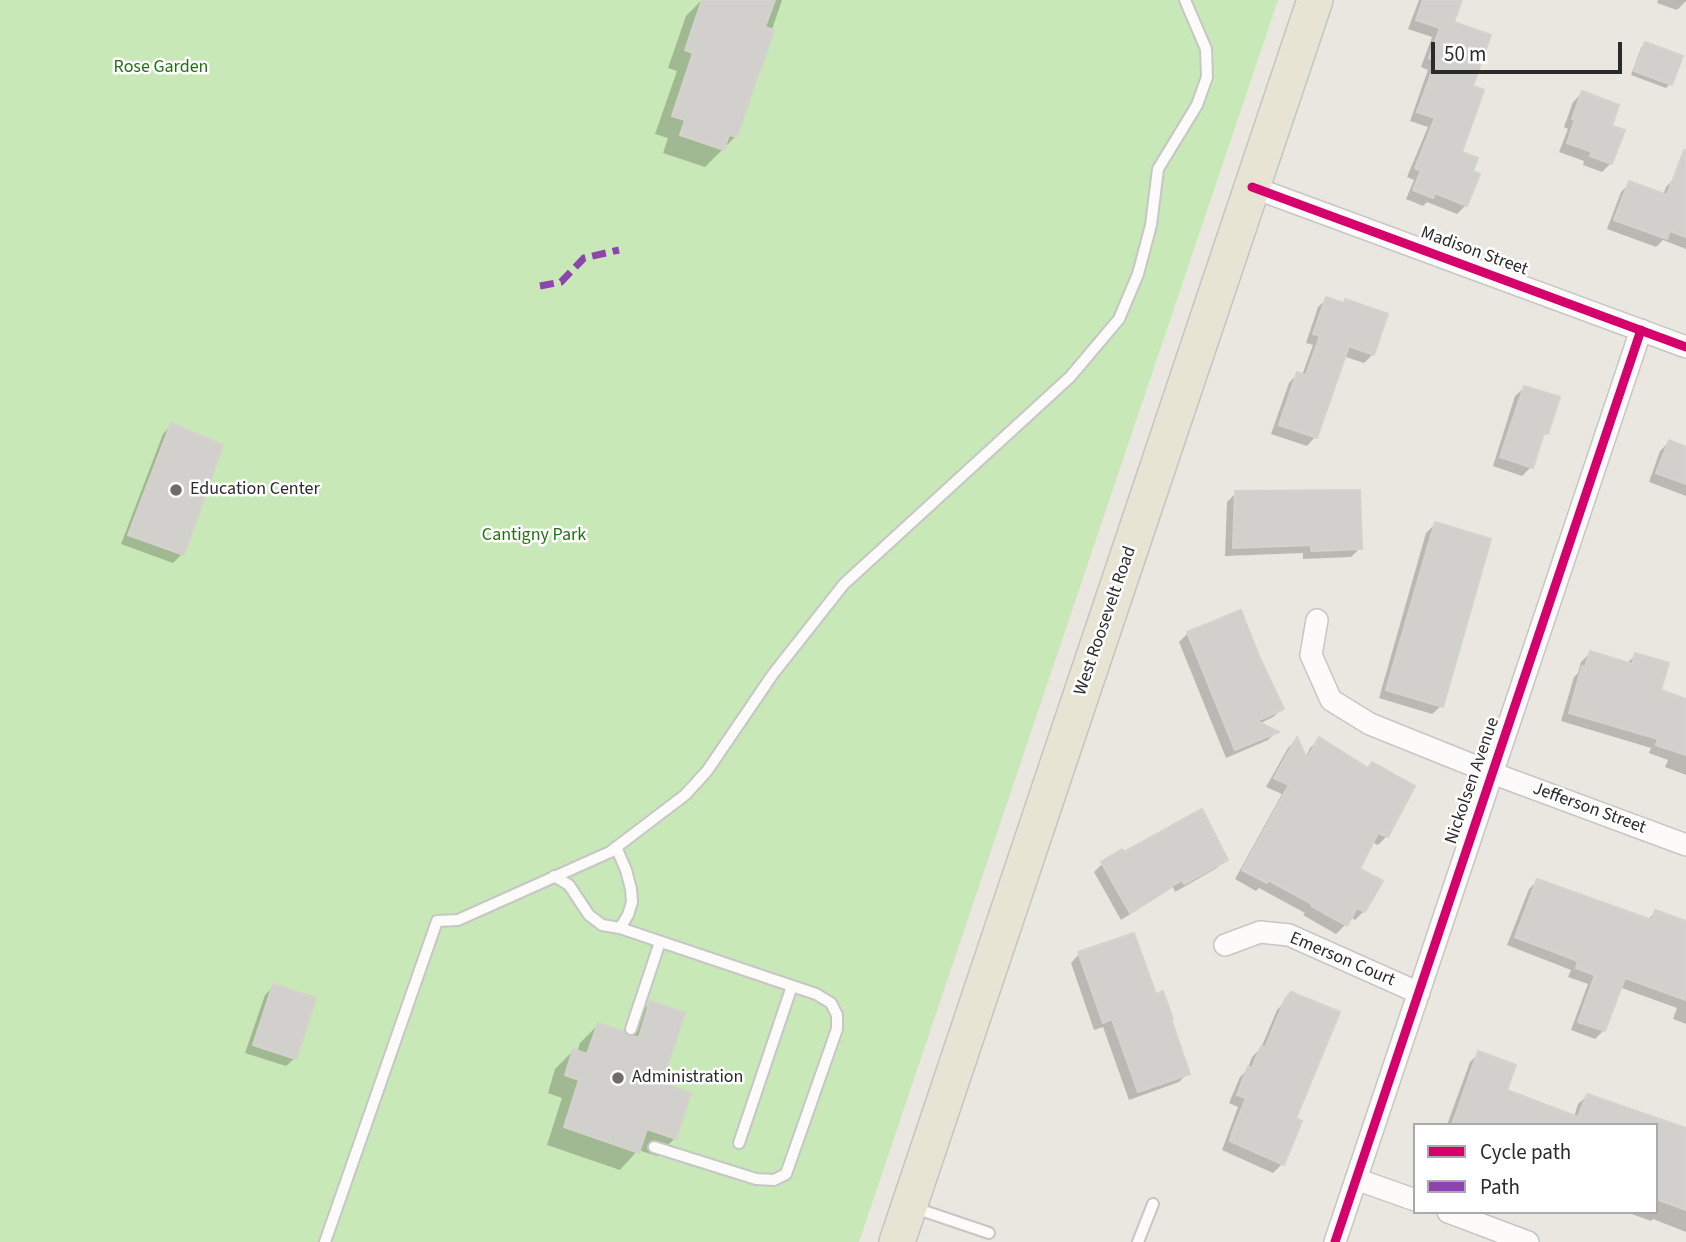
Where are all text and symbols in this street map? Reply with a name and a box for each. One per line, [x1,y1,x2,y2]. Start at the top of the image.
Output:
scale bar [1434,28,1625,72]
text: 50 m [1444,39,1486,69]
park label: Rose Garden [114,57,208,79]
street label: Madison Street [1417,223,1531,281]
place label: Education Center [190,479,320,501]
marker: Education Center [168,482,184,498]
park label: Cantigny Park [482,525,586,547]
street label: West Roosevelt Road [1070,544,1142,698]
street label: Nickolsen Avenue [1441,715,1505,847]
street label: Jefferson Street [1530,779,1648,839]
street label: Emerson Court [1286,928,1398,992]
place label: Administration [632,1067,743,1089]
marker: Administration [610,1070,626,1086]
legend [1413,1123,1658,1214]
text: Cycle path [1480,1137,1571,1167]
text: Path [1480,1172,1520,1202]

